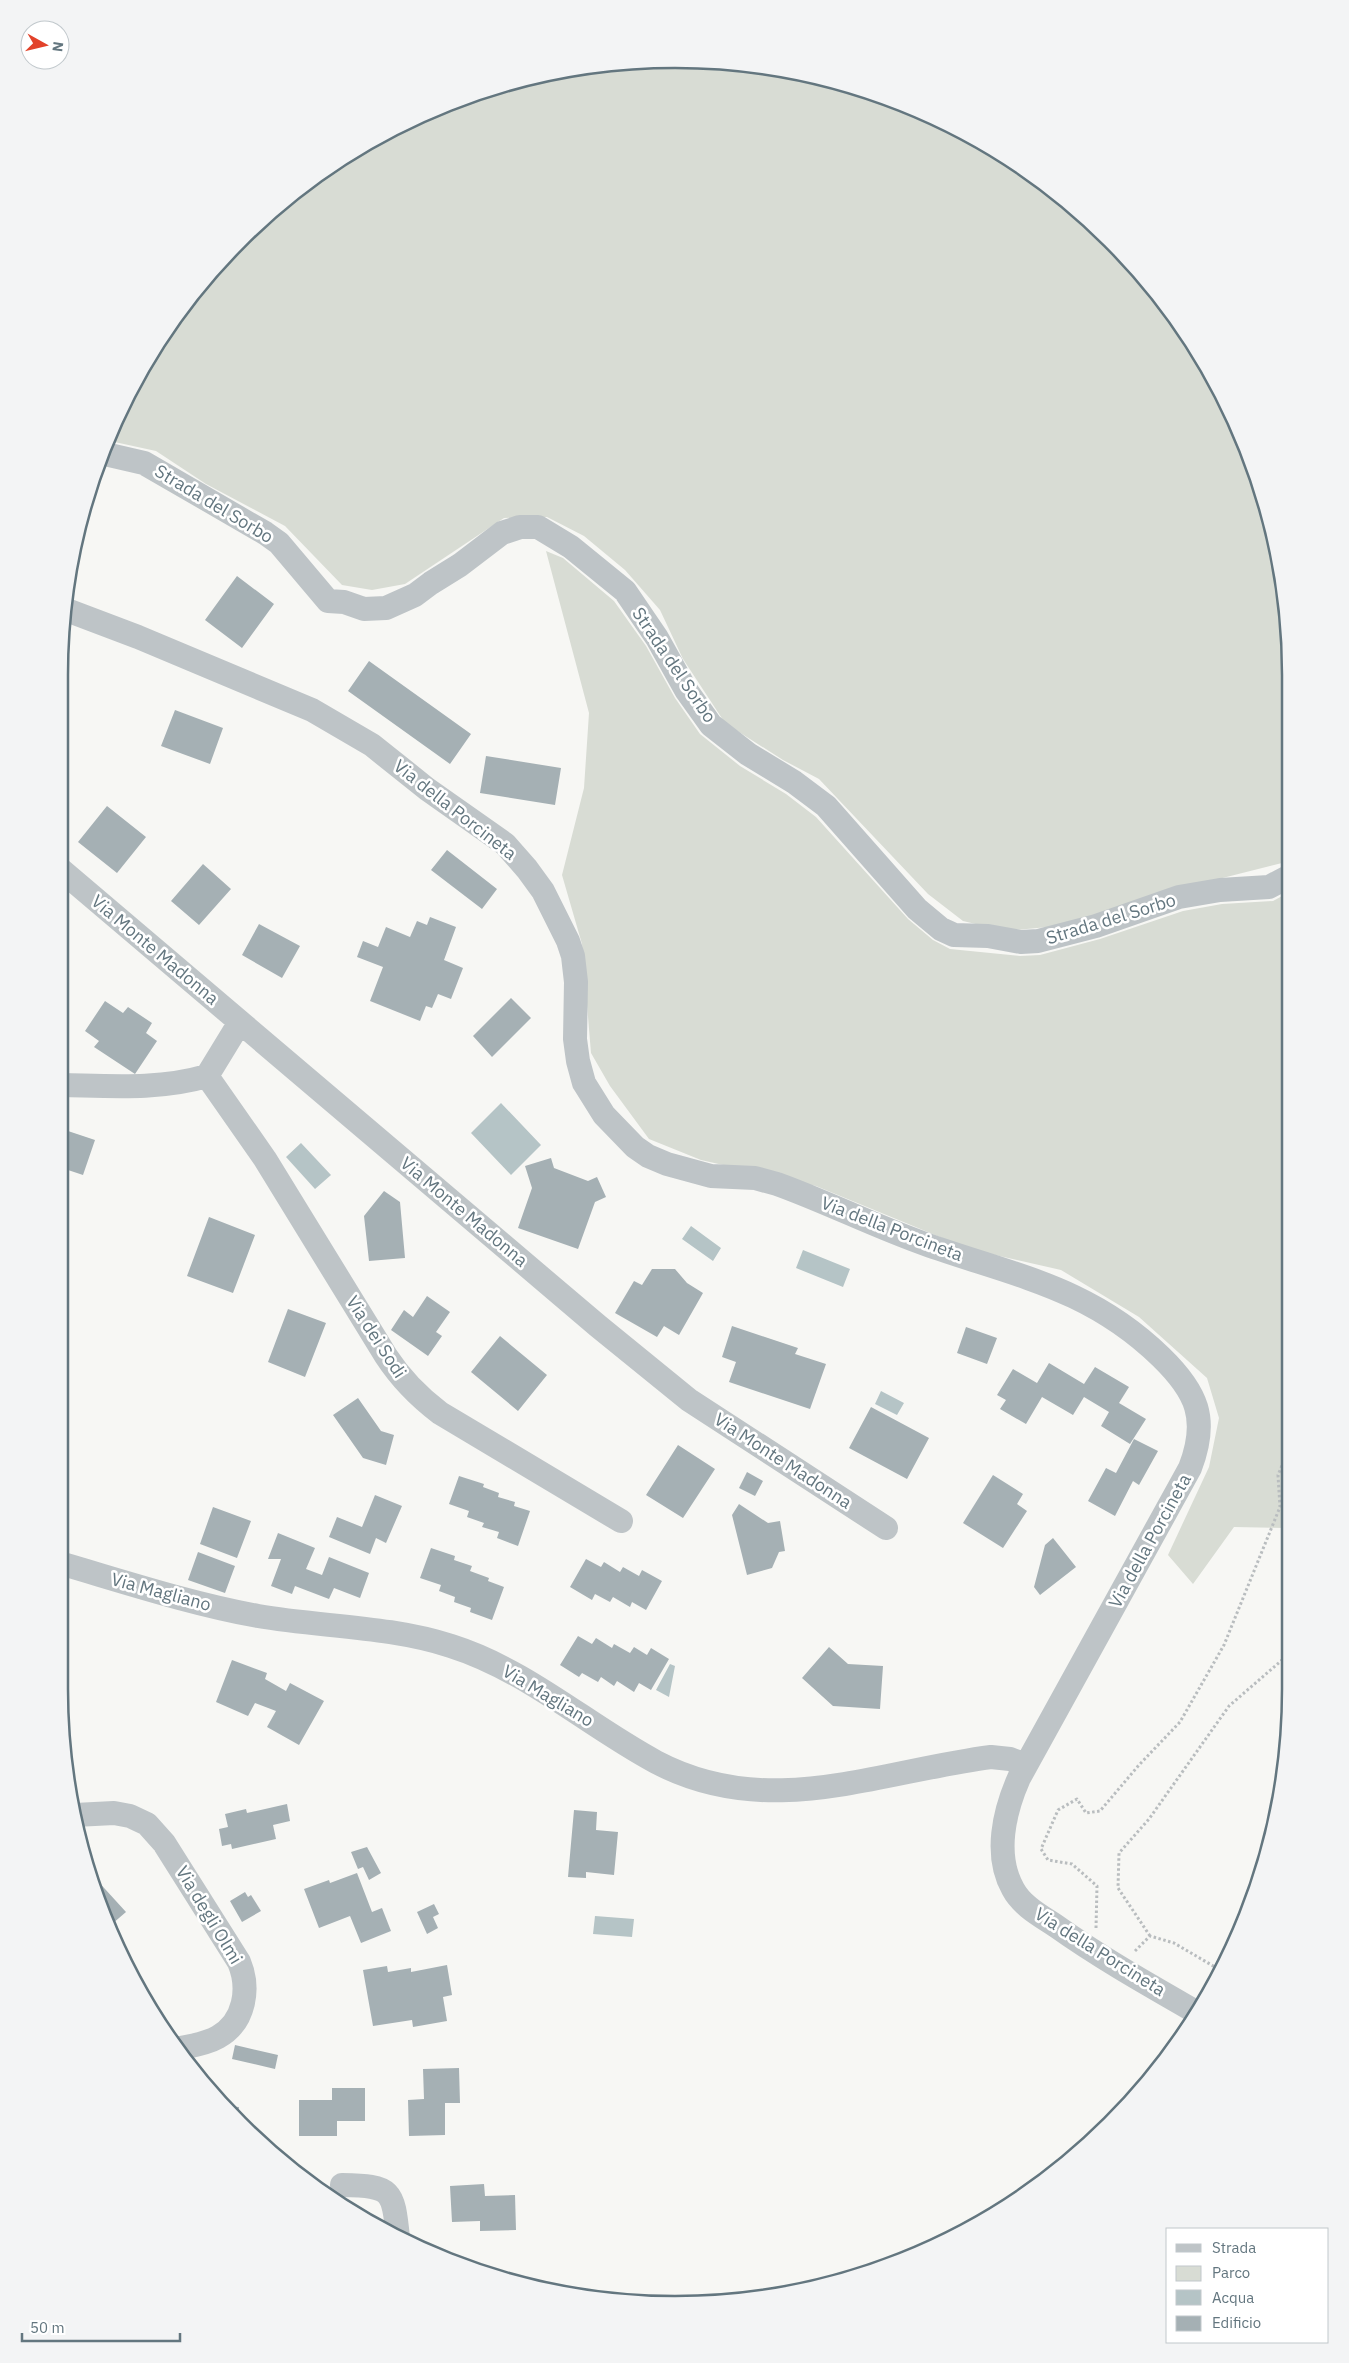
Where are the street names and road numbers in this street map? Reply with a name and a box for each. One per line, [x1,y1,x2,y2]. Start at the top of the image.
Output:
street label: Strada del Sorbo [151,459,278,548]
street label: Strada del Sorbo [627,603,722,727]
street label: Via della Porcineta [389,754,522,865]
street label: Strada del Sorbo [1043,888,1178,949]
street label: Via Monte Madonna [87,890,224,1010]
street label: Via Monte Madonna [396,1152,533,1272]
street label: Via della Porcineta [818,1191,967,1266]
street label: Via dei Sodi [341,1291,412,1382]
street label: Via Monte Madonna [710,1408,857,1514]
street label: Via della Porcineta [1103,1469,1196,1612]
street label: Via Magliano [109,1567,214,1616]
street label: Via Magliano [498,1659,598,1732]
street label: Via degli Olmi [171,1861,248,1968]
street label: Via della Porcineta [1031,1902,1170,2001]

